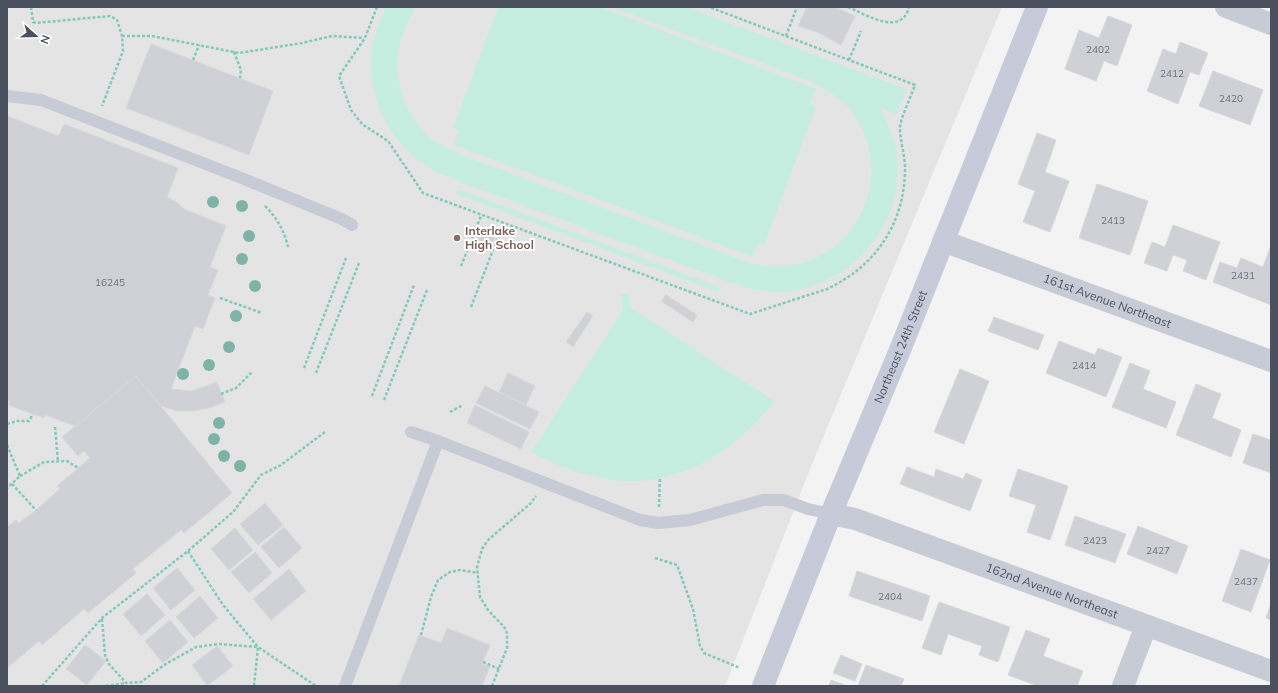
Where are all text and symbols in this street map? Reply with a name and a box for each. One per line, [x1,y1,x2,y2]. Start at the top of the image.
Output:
north arrow [16,16,56,56]
text: N [37,33,53,46]
house number: 2402 [1086,43,1110,56]
house number: 2412 [1160,67,1184,80]
house number: 2420 [1219,92,1243,105]
house number: 2413 [1101,214,1125,227]
place label: Interlake High School [465,223,534,252]
marker: Interlake High School [452,233,462,243]
house number: 2431 [1231,269,1255,282]
street label: 161st Avenue Northeast [1041,270,1174,331]
house number: 16245 [95,276,125,289]
street label: Northeast 24th Street [870,288,930,405]
house number: 2414 [1072,359,1096,372]
house number: 2423 [1083,534,1107,547]
house number: 2427 [1146,544,1170,557]
street label: 162nd Avenue Northeast [984,559,1120,621]
house number: 2437 [1234,575,1258,588]
house number: 2404 [878,590,902,603]

